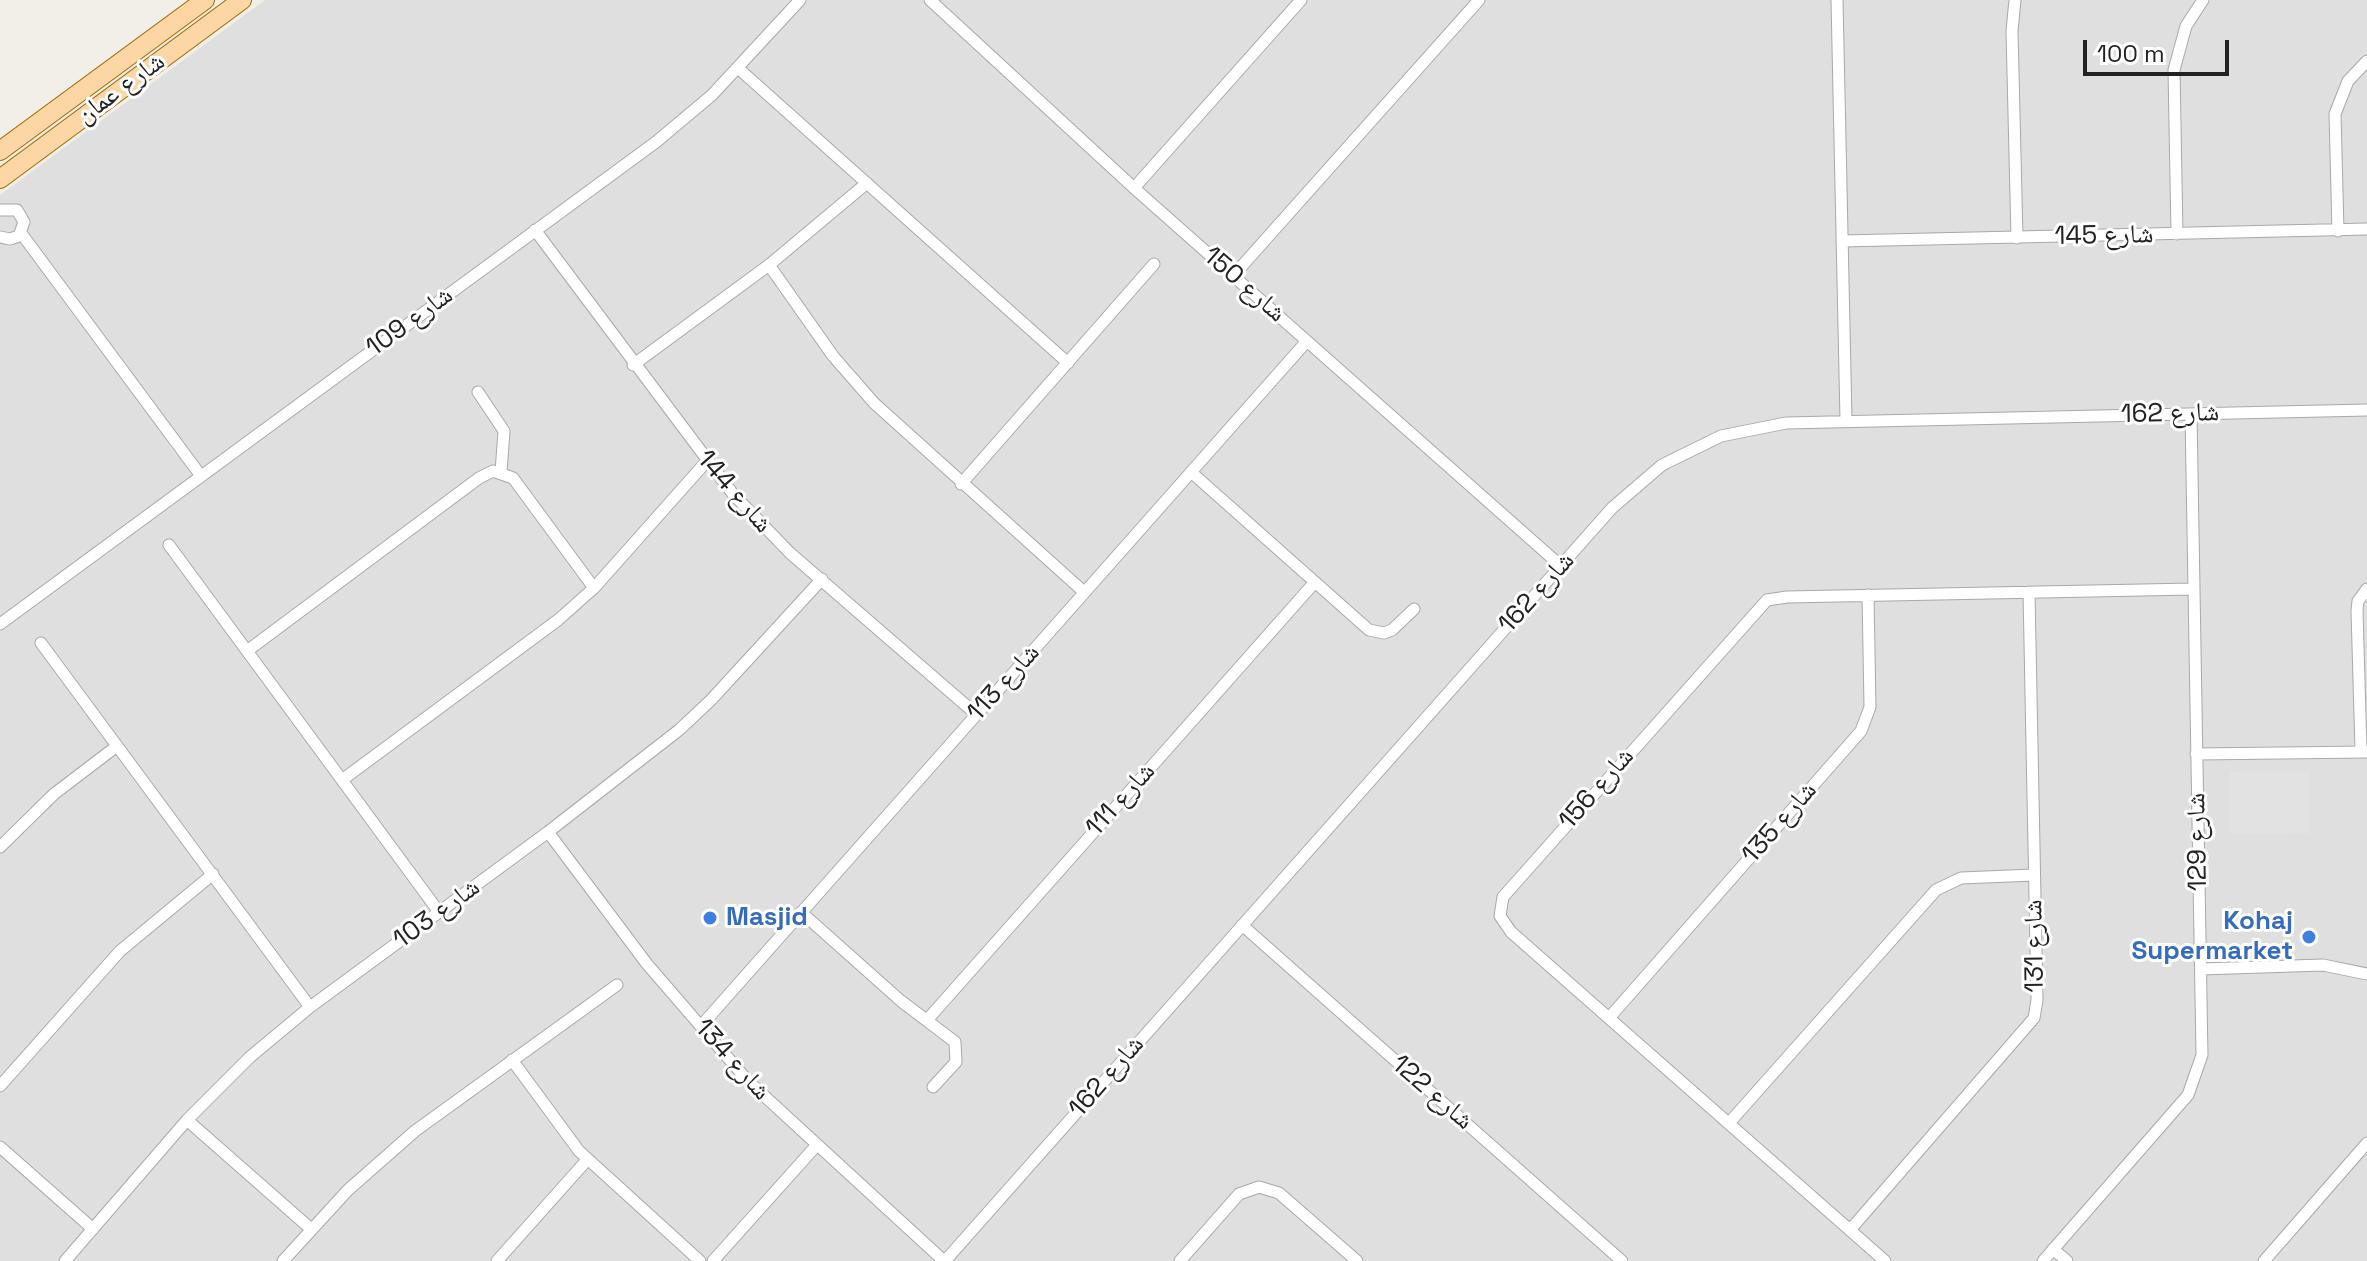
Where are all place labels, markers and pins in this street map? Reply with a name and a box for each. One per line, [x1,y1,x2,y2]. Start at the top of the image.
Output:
place label: Masjid [726,902,808,934]
place label: Kohaj Supermarket [2131,906,2293,968]
marker: Masjid [701,909,719,927]
marker: Kohaj Supermarket [2300,928,2318,946]

